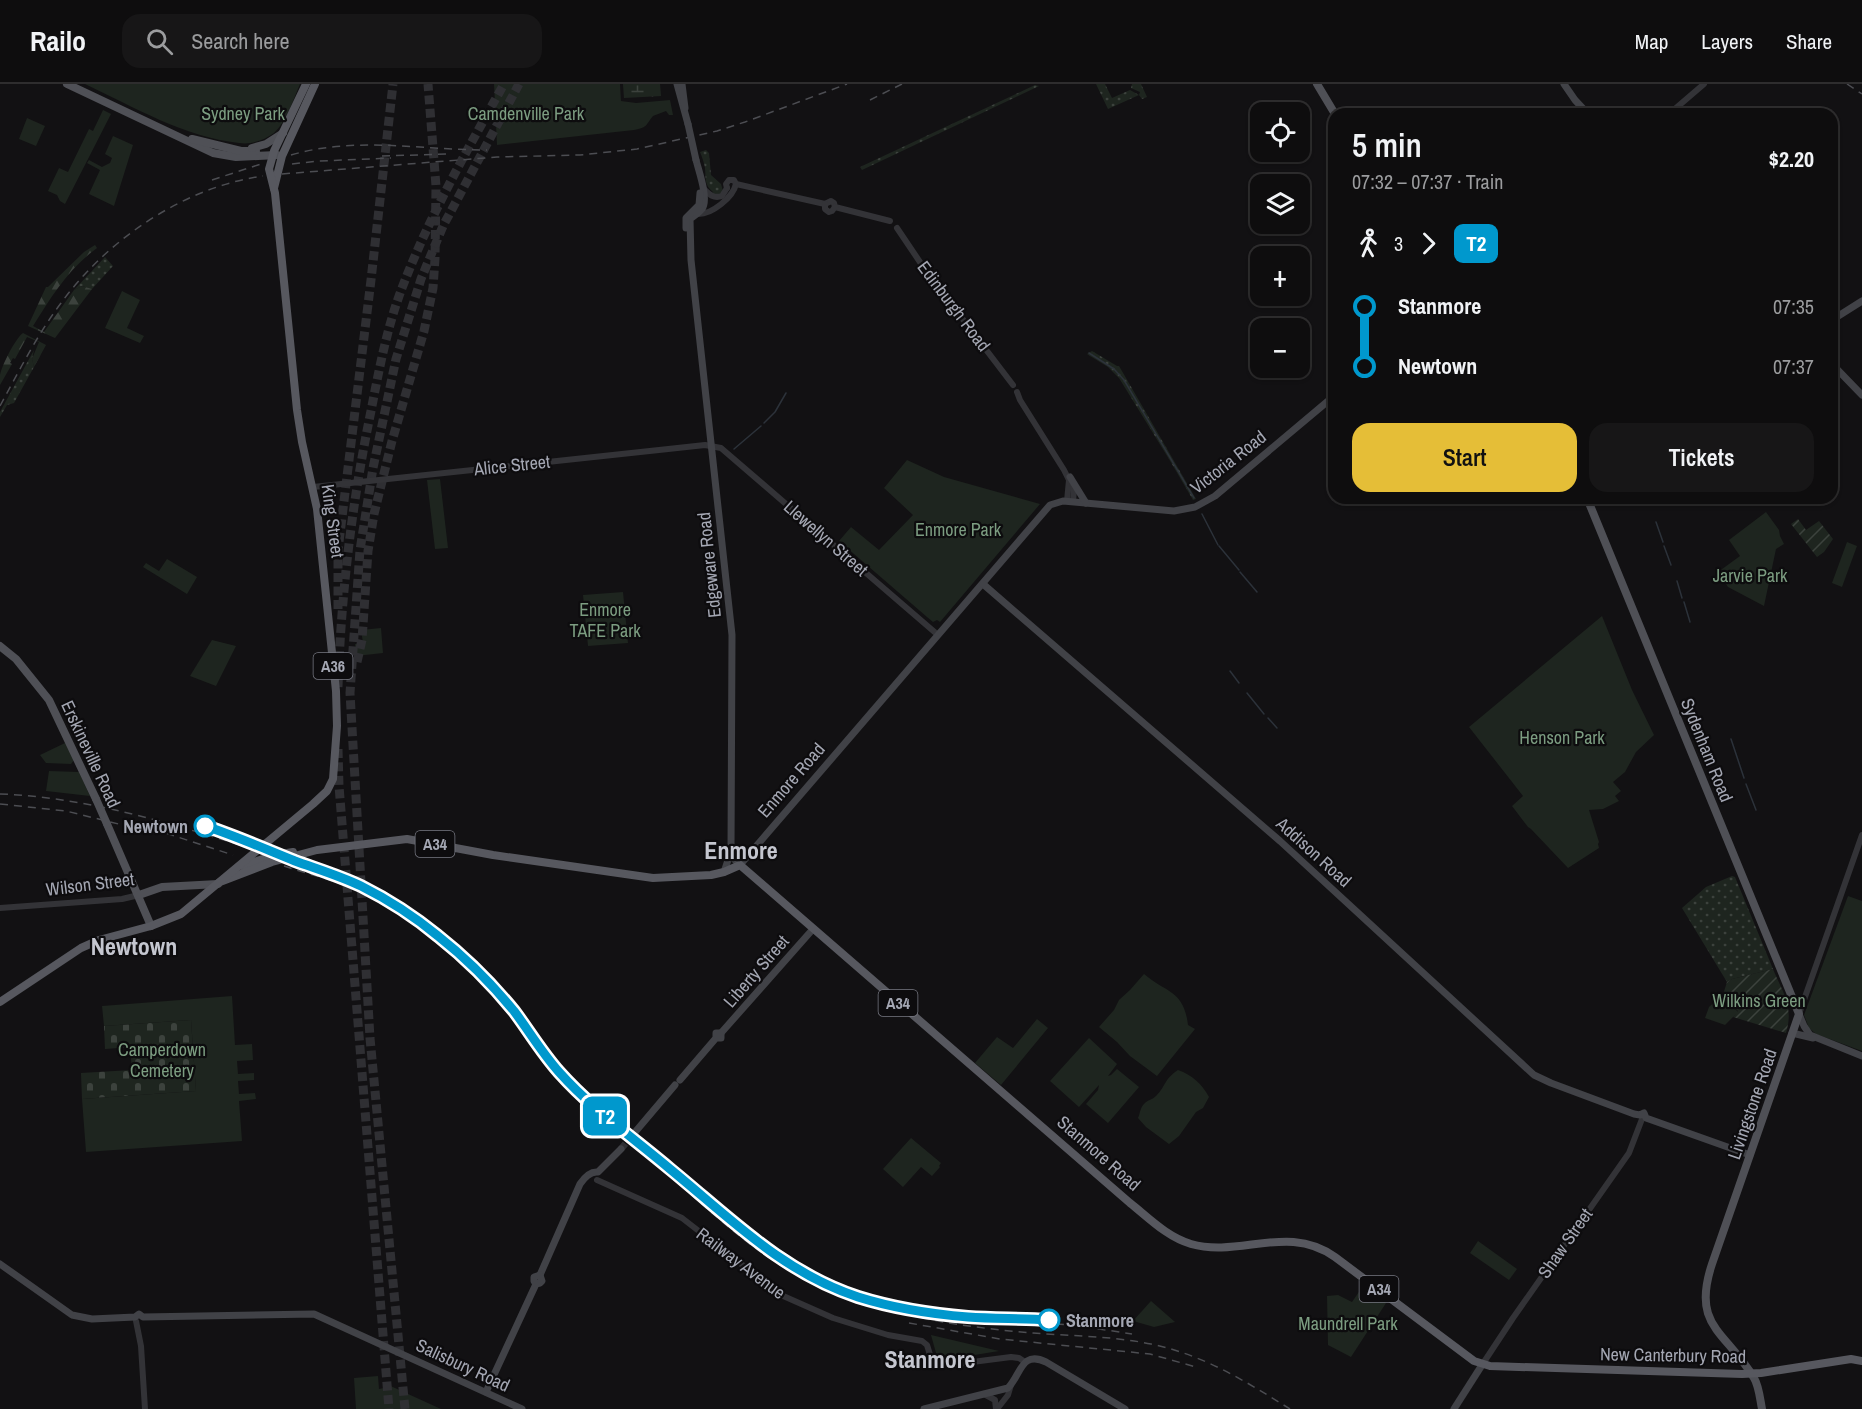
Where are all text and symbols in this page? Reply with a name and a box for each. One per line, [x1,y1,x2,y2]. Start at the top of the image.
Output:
search box [122,14,542,68]
text: Railo [30,22,86,60]
icon: search [143,25,176,58]
text: Search here [191,26,289,56]
text: Map [1635,27,1668,56]
text: Layers [1701,27,1753,56]
text: Share [1786,27,1832,56]
park label: Sydney Park [201,101,285,126]
park label: Camdenville Park [468,101,585,126]
map controls [1250,102,1310,378]
button: locate [1250,102,1310,162]
text: 5 min [1352,123,1422,167]
text: $2.20 [1769,144,1814,174]
text: 07:32 – 07:37 · Train [1352,168,1503,195]
button: layers [1250,174,1310,234]
icon: walk [1352,227,1385,260]
icon: forward [1412,227,1445,260]
text: T2 [1466,229,1486,258]
text: 3 [1394,230,1403,257]
button: + [1250,246,1310,306]
street label: Edinburgh Road [912,256,996,356]
text: Stanmore [1398,291,1481,321]
text: 07:35 [1773,293,1814,320]
button: − [1250,318,1310,378]
text: Newtown [1398,351,1477,381]
text: 07:37 [1773,353,1814,380]
button: Start [1352,423,1577,492]
button: Tickets [1589,423,1814,492]
street label: Victoria Road [1185,424,1271,500]
street label: Alice Street [472,449,551,482]
street label: King Street [315,483,351,559]
street label: Llewellyn Street [778,494,874,582]
street label: Edgeware Road [691,511,727,619]
park label: Enmore Park [915,517,1002,542]
park label: Jarvie Park [1713,563,1788,588]
park label: Enmore TAFE Park [569,597,641,643]
road number: A36 [314,653,352,679]
street label: Sydenham Road [1675,694,1739,806]
street label: Erskineville Road [55,696,127,812]
park label: Henson Park [1519,725,1605,750]
street label: Enmore Road [752,737,830,823]
street label: Addison Road [1270,811,1357,893]
place label: Newtown [123,814,188,839]
marker: Newtown [194,815,216,837]
road number: A34 [416,831,454,857]
district label: Enmore [704,834,778,866]
street label: Wilson Street [45,866,135,902]
street label: Liberty Street [717,929,795,1013]
district label: Newtown [91,930,177,962]
park label: Wilkins Green [1712,988,1806,1013]
road number: A34 [878,990,918,1016]
park label: Camperdown Cemetery [118,1037,206,1083]
street label: Livingstone Road [1721,1045,1783,1163]
line badge: T2 [578,1096,632,1136]
text: T2 [595,1102,615,1131]
street label: Stanmore Road [1052,1110,1146,1196]
street label: Shaw Street [1532,1203,1598,1283]
street label: Railway Avenue [691,1221,791,1305]
road number: A34 [1360,1276,1398,1302]
place label: Stanmore [1066,1308,1134,1333]
marker: Stanmore [1038,1309,1060,1331]
park label: Maundrell Park [1298,1311,1398,1336]
street label: Salisbury Road [412,1332,514,1398]
street label: New Canterbury Road [1600,1341,1746,1369]
district label: Stanmore [885,1343,975,1375]

